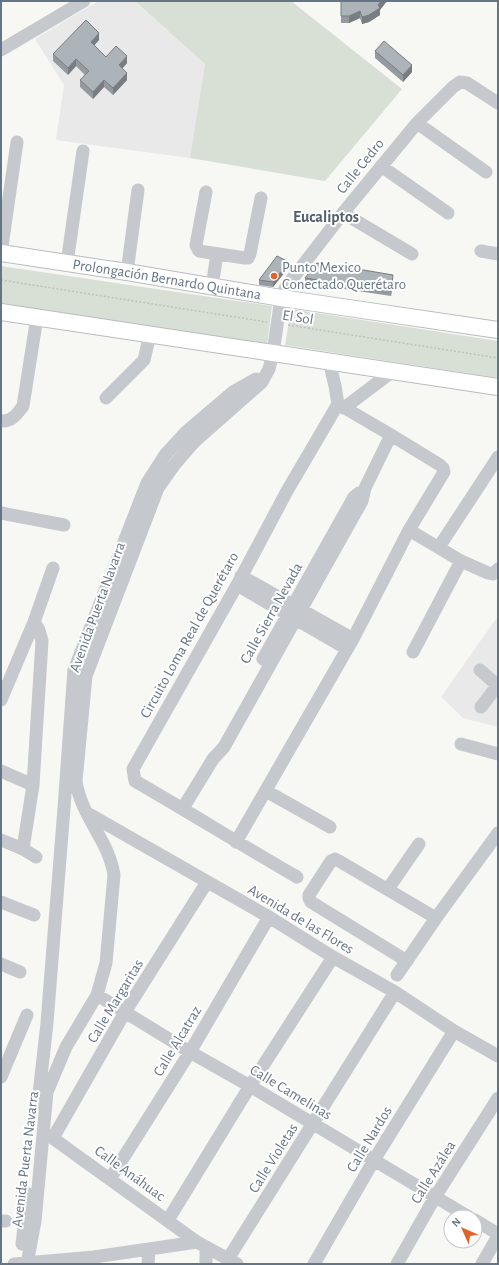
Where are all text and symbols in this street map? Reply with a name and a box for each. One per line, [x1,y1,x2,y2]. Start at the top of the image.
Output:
street label: Calle Cedro [334,136,387,197]
district label: Eucaliptos [293,209,359,225]
street label: Prolongación Bernardo Quintana [71,257,262,303]
place label: Punto Mexico Conectado Querétaro [282,260,406,292]
marker: Punto Mexico Conectado Querétaro [269,271,279,281]
street label: El Sol [281,308,315,327]
street label: Avenida Puerta Navarra [67,540,128,674]
street label: Circuito Loma Real de Querétaro [138,550,241,721]
street label: Calle Sierra Nevada [238,560,305,666]
street label: Avenida de las Flores [245,882,356,957]
street label: Calle Margaritas [85,957,146,1046]
street label: Calle Alcatraz [151,1004,204,1079]
street label: Calle Camelinas [247,1062,334,1123]
street label: Avenida Puerta Navarra [10,1090,41,1228]
street label: Calle Nardos [344,1104,395,1175]
street label: Calle Violetas [246,1121,301,1196]
street label: Calle Azálea [408,1138,459,1206]
street label: Calle Anáhuac [92,1143,168,1204]
north arrow [443,1209,483,1249]
text: N [450,1216,463,1229]

